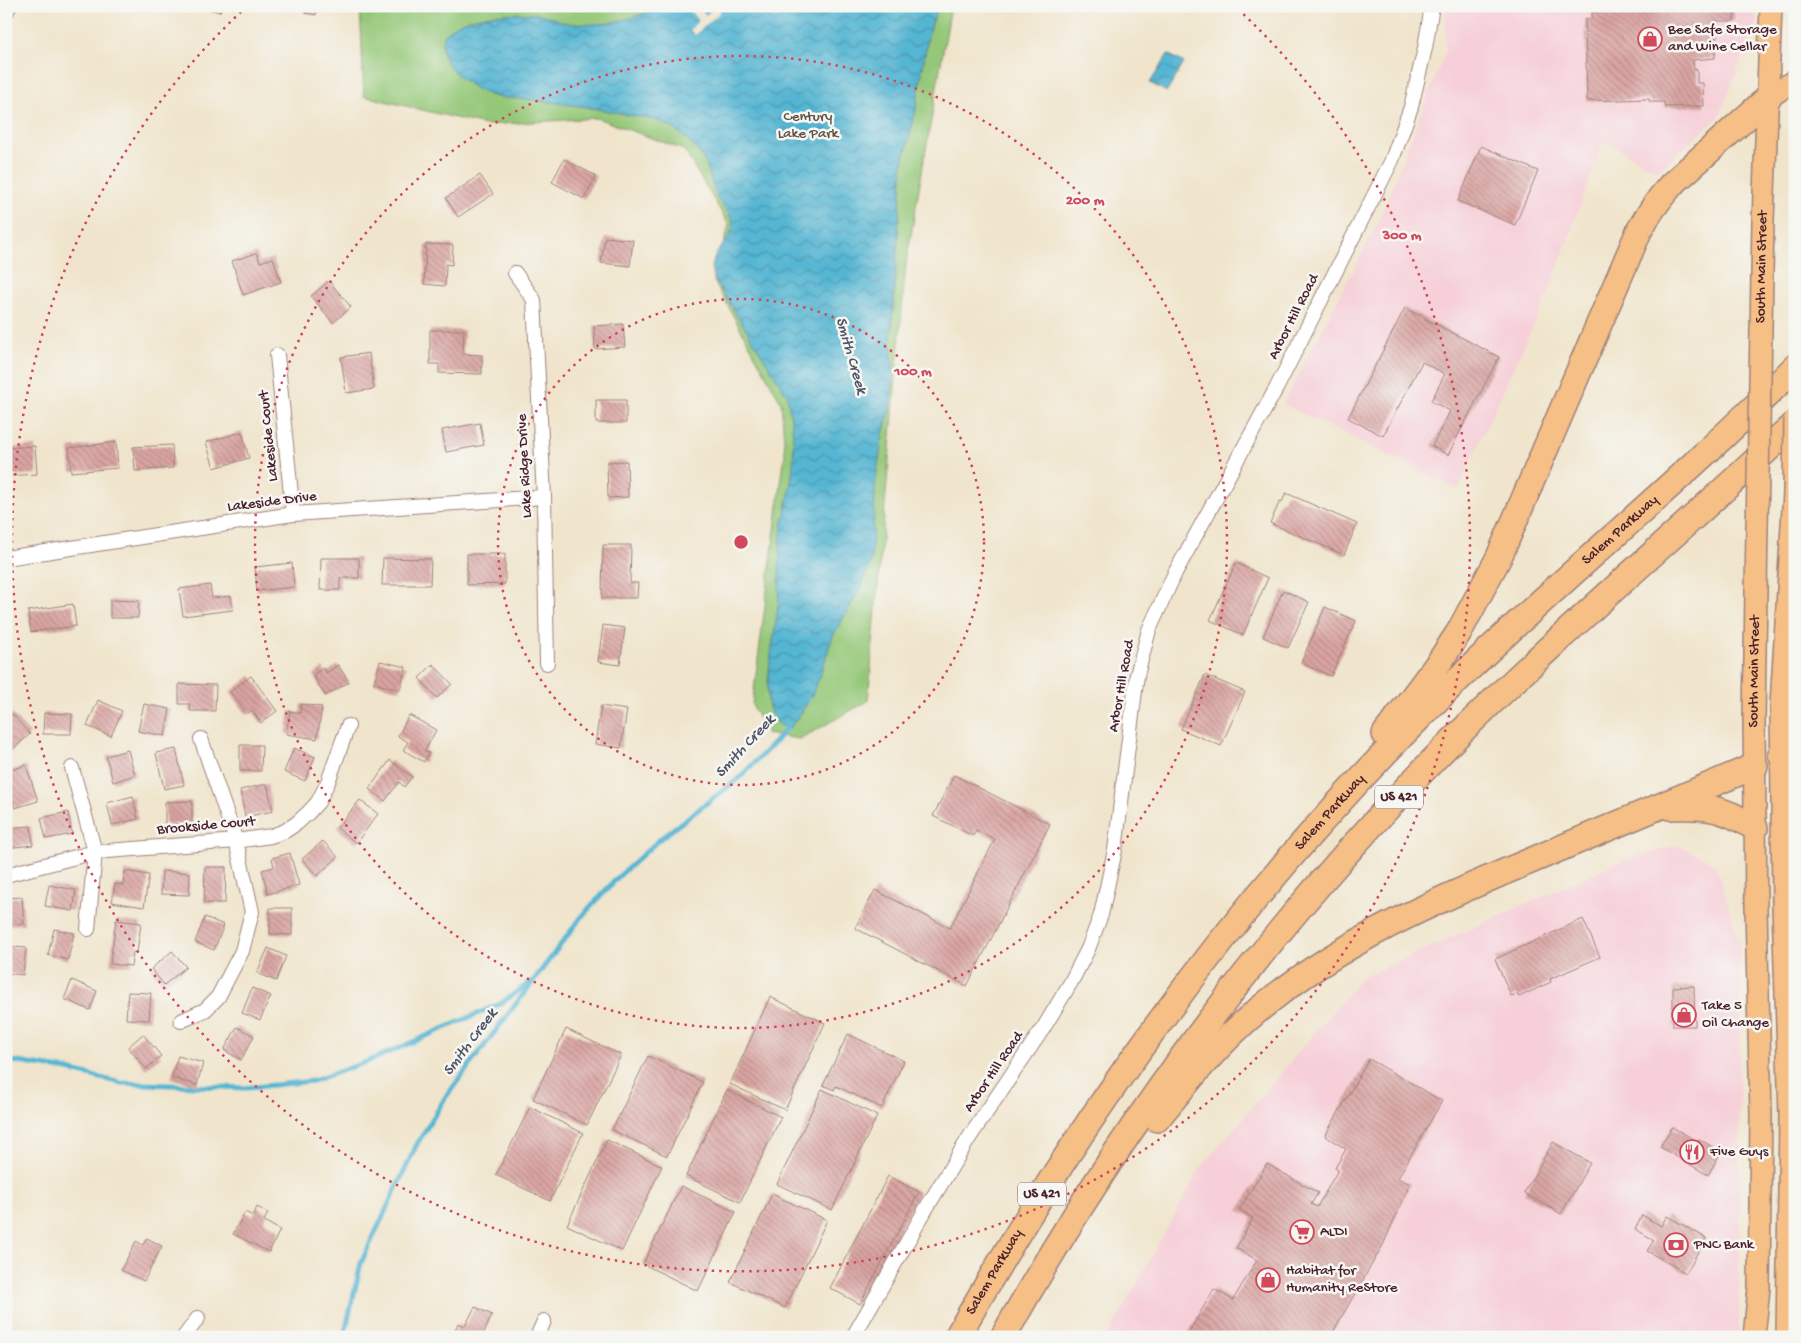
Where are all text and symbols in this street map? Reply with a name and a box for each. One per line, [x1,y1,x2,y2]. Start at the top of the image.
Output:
place label: Bee Safe Storage and Wine Cellar [1667,21,1777,56]
shop icon: Bee Safe Storage and Wine Cellar [1637,26,1663,52]
park label: Century Lake Park [778,108,840,143]
text: 200 m [1066,192,1105,210]
street label: South Main Street [1752,209,1772,323]
text: 300 m [1381,227,1422,245]
street label: Arbor Hill Road [1265,270,1324,363]
water label: Smith Creek [830,315,871,398]
text: 100 m [893,363,932,381]
street label: Lakeside Court [255,388,283,482]
street label: Lake Ridge Drive [513,413,537,519]
street label: Lakeside Drive [226,488,318,516]
street label: Salem Parkway [1578,491,1663,569]
centre of rings [732,533,750,551]
street label: South Main Street [1745,613,1765,728]
street label: Arbor Hill Road [1105,637,1139,734]
water label: Smith Creek [712,710,781,782]
street label: Salem Parkway [1291,770,1370,854]
road number: US 421 [1375,786,1423,809]
street label: Brookside Court [155,813,258,839]
place label: Take 5 Oil Change [1701,997,1769,1032]
shop icon: Take 5 Oil Change [1671,1002,1697,1028]
water label: Smith Creek [440,1004,504,1080]
street label: Arbor Hill Road [960,1027,1028,1116]
restaurant icon: Five Guys [1679,1139,1705,1165]
place label: Five Guys [1709,1143,1769,1161]
road number: US 421 [1018,1182,1066,1206]
supermarket icon: ALDI [1289,1219,1315,1245]
place label: ALDI [1320,1223,1348,1241]
street label: Salem Parkway [962,1225,1027,1318]
bank icon: PNC Bank [1663,1232,1689,1258]
place label: PNC Bank [1693,1236,1755,1254]
place label: Habitat for Humanity ReStore [1286,1262,1398,1297]
shop icon: Habitat for Humanity ReStore [1255,1267,1281,1293]

